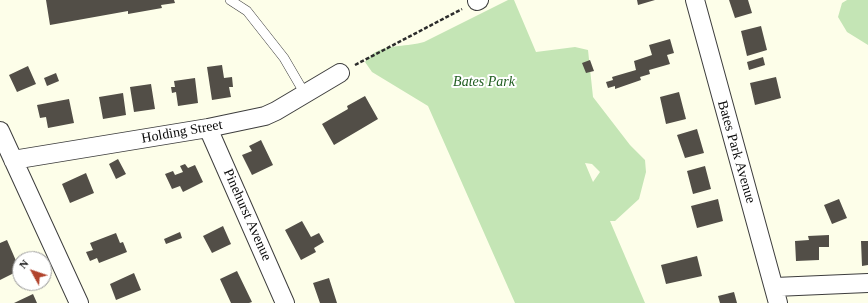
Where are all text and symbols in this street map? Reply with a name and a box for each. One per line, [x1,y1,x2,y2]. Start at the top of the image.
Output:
park label: Bates Park [453,74,515,90]
street label: Bates Park Avenue [713,99,759,205]
street label: Holding Street [140,117,224,147]
street label: Pinehurst Avenue [219,166,275,264]
north arrow [12,251,52,291]
text: N [16,257,31,271]

